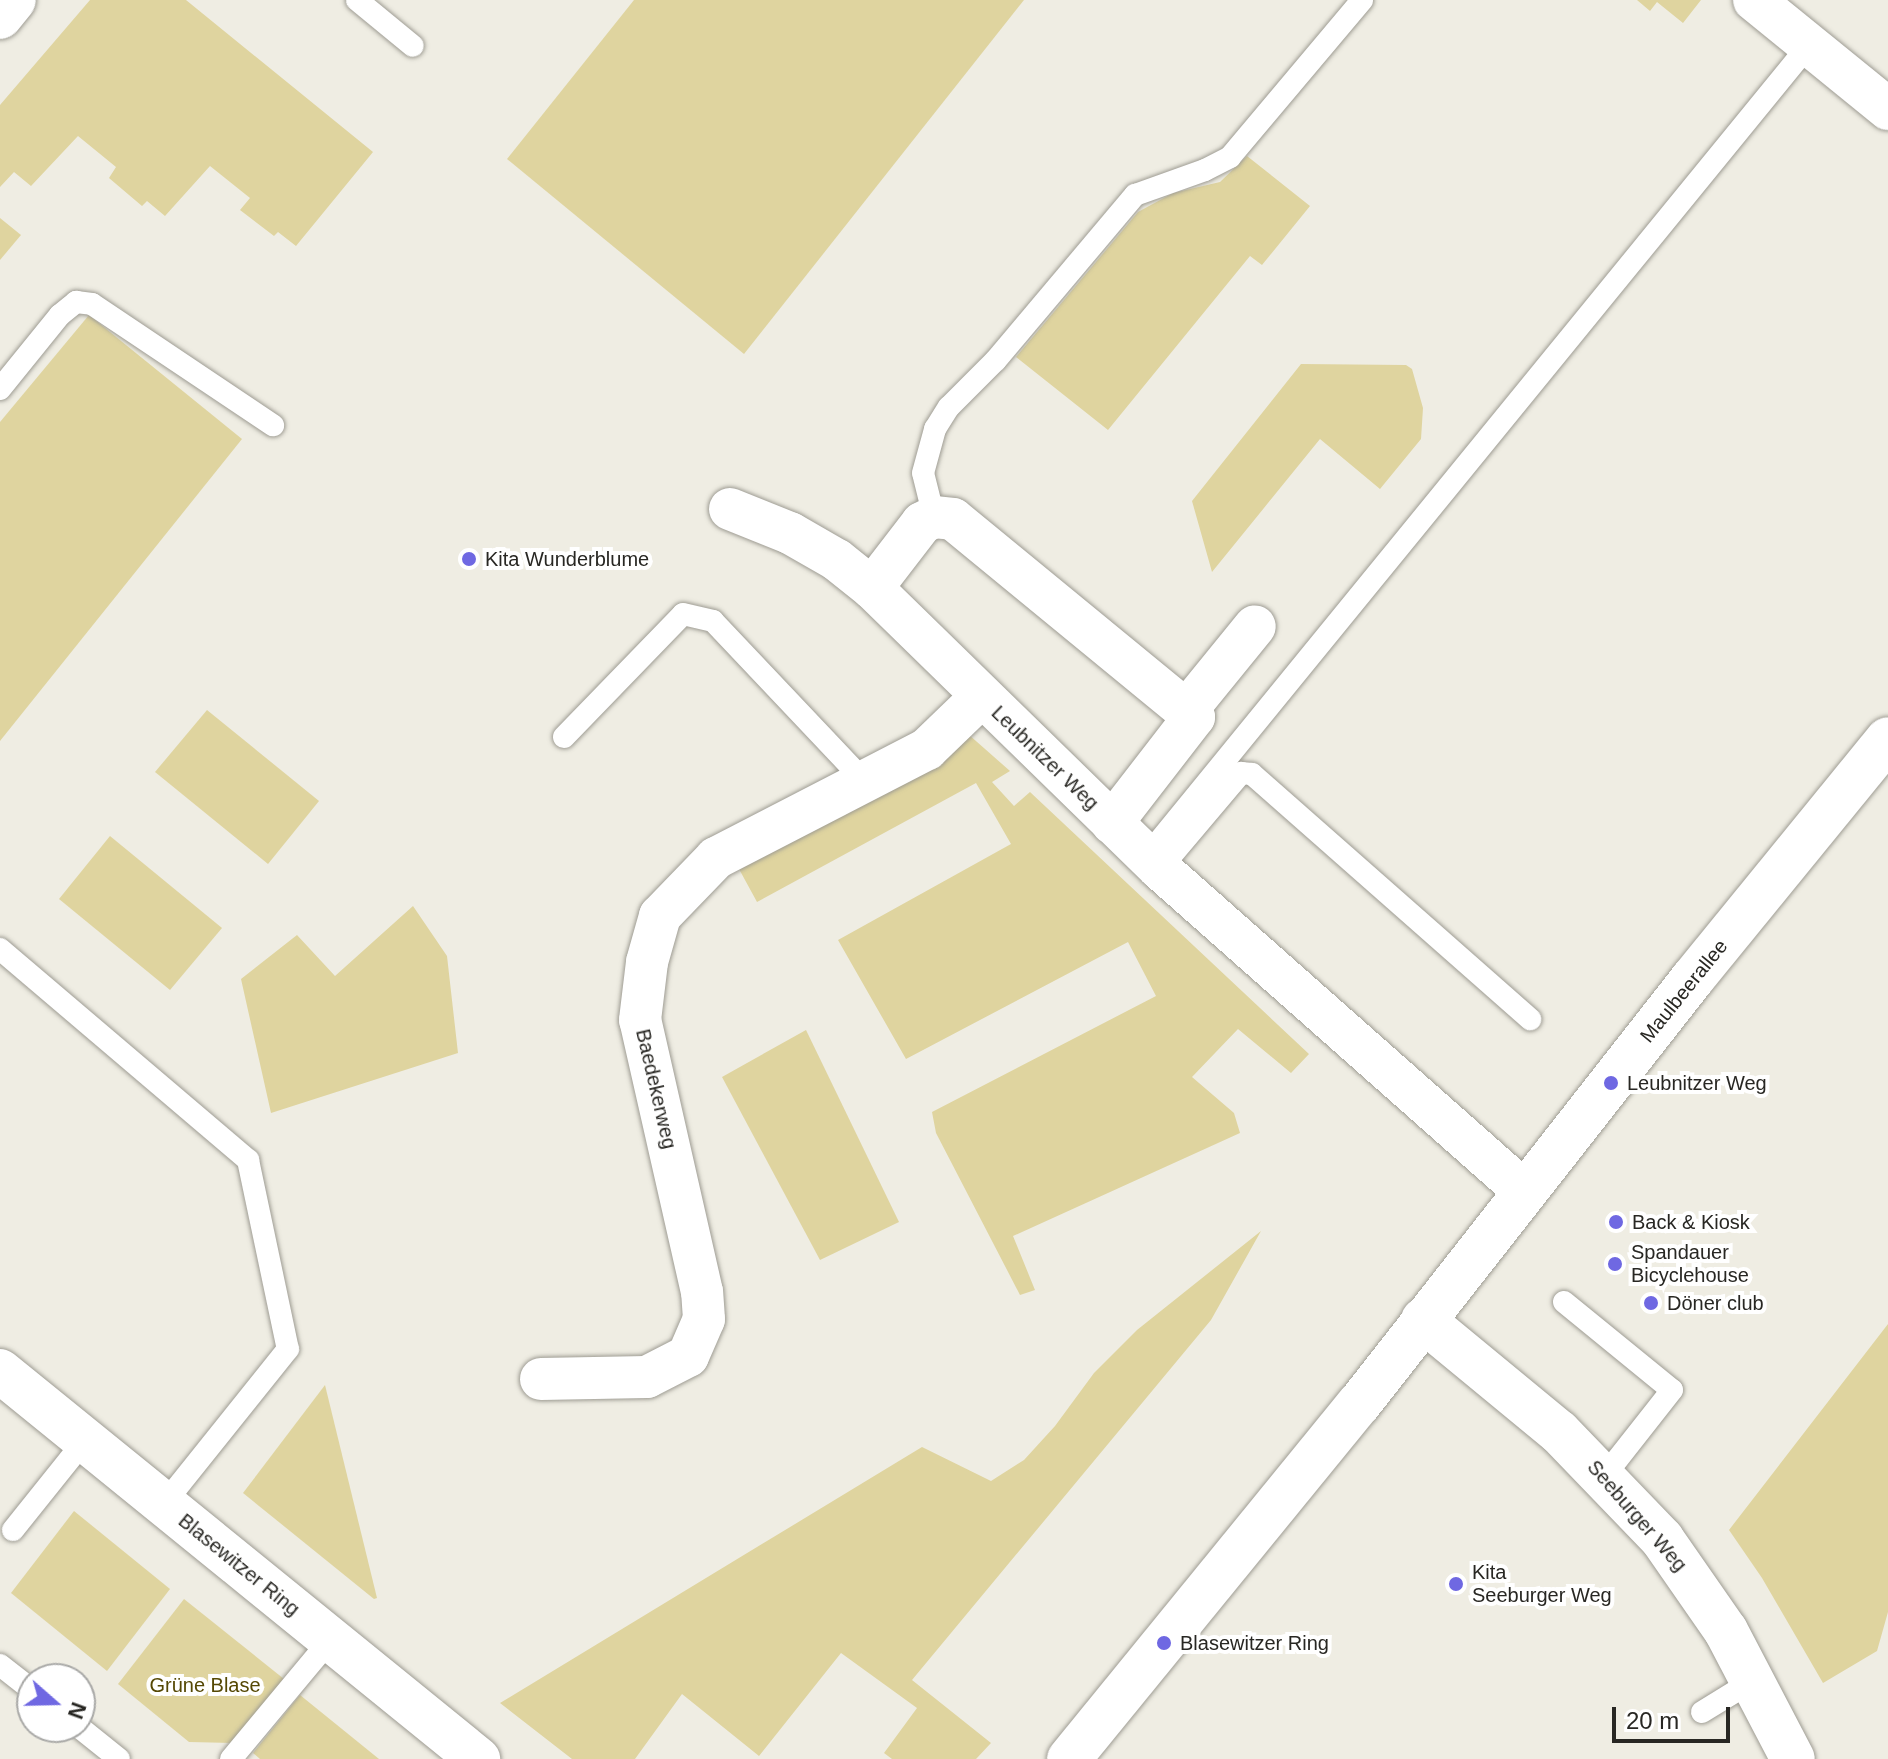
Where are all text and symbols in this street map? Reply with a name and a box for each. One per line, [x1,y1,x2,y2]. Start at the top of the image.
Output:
place label: Kita Wunderblume [485,547,649,571]
marker: Kita Wunderblume [460,550,478,568]
street label: Leubnitzer Weg [986,701,1104,815]
street label: Maulbeerallee [1635,935,1733,1047]
street label: Baedekerweg [631,1027,681,1151]
place label: Leubnitzer Weg [1627,1071,1767,1095]
marker: Leubnitzer Weg [1602,1074,1620,1092]
place label: Back & Kiosk [1632,1210,1750,1234]
marker: Back & Kiosk [1607,1213,1625,1231]
place label: Spandauer Bicyclehouse [1631,1240,1749,1287]
marker: Spandauer Bicyclehouse [1606,1255,1624,1273]
place label: Döner club [1667,1291,1764,1315]
marker: Döner club [1642,1294,1660,1312]
street label: Seeburger Weg [1582,1455,1692,1577]
street label: Blasewitzer Ring [174,1509,304,1621]
place label: Kita Seeburger Weg [1472,1560,1612,1607]
marker: Kita Seeburger Weg [1447,1575,1465,1593]
place label: Blasewitzer Ring [1180,1631,1329,1655]
marker: Blasewitzer Ring [1155,1634,1173,1652]
north arrow [16,1663,96,1743]
park label: Grüne Blase [149,1673,261,1697]
scale bar [1616,1691,1734,1741]
text: N [63,1699,92,1722]
text: 20 m [1626,1707,1679,1734]

